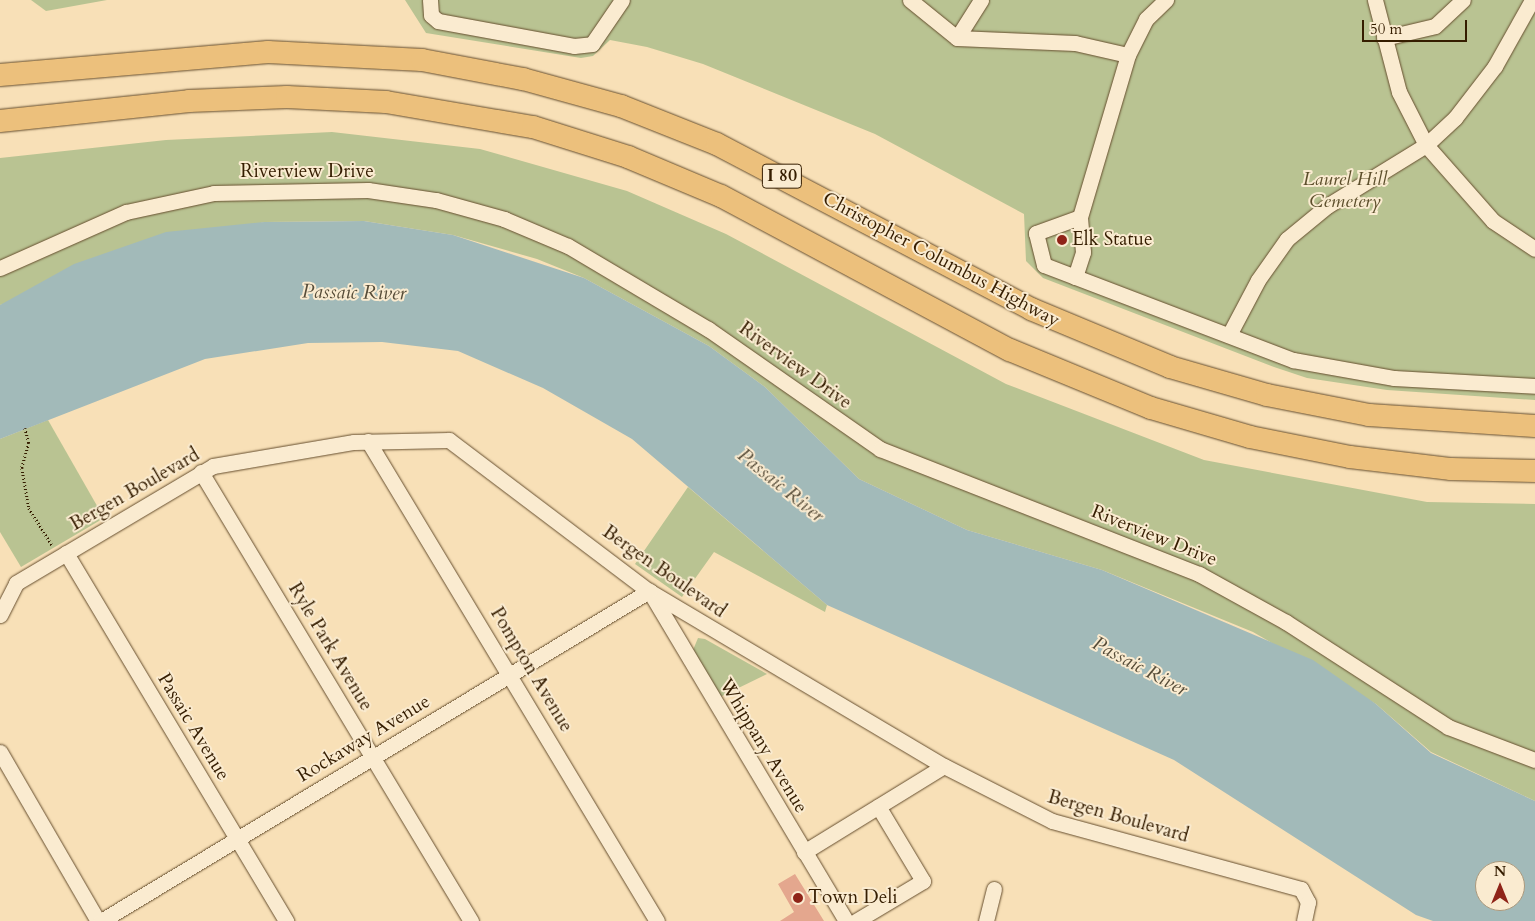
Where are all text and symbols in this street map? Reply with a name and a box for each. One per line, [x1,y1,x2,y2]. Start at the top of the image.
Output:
scale bar [1365,10,1470,42]
text: 50 m [1370,19,1402,39]
road number: I 80 [761,160,803,192]
street label: Riverview Drive [240,161,374,183]
park label: Laurel Hill Cemetery [1303,169,1387,213]
street label: Christopher Columbus Highway [819,188,1063,332]
place label: Elk Statue [1072,229,1153,251]
marker: Elk Statue [1056,234,1068,246]
water label: Passaic River [302,279,406,305]
street label: Riverview Drive [734,318,856,414]
water label: Passaic River [733,443,829,527]
street label: Bergen Boulevard [66,444,204,536]
street label: Riverview Drive [1088,500,1220,572]
street label: Bergen Boulevard [598,521,730,623]
street label: Ryle Park Avenue [283,579,377,715]
street label: Pompton Avenue [485,603,577,737]
water label: Passaic River [1088,631,1192,701]
street label: Passaic Avenue [152,669,234,785]
street label: Whippany Avenue [714,675,812,817]
street label: Rockaway Avenue [294,690,434,788]
street label: Bergen Boulevard [1045,786,1191,848]
north arrow [1475,861,1525,911]
text: N [1494,862,1506,881]
place label: Town Deli [808,887,898,909]
marker: Town Deli [792,892,804,904]

